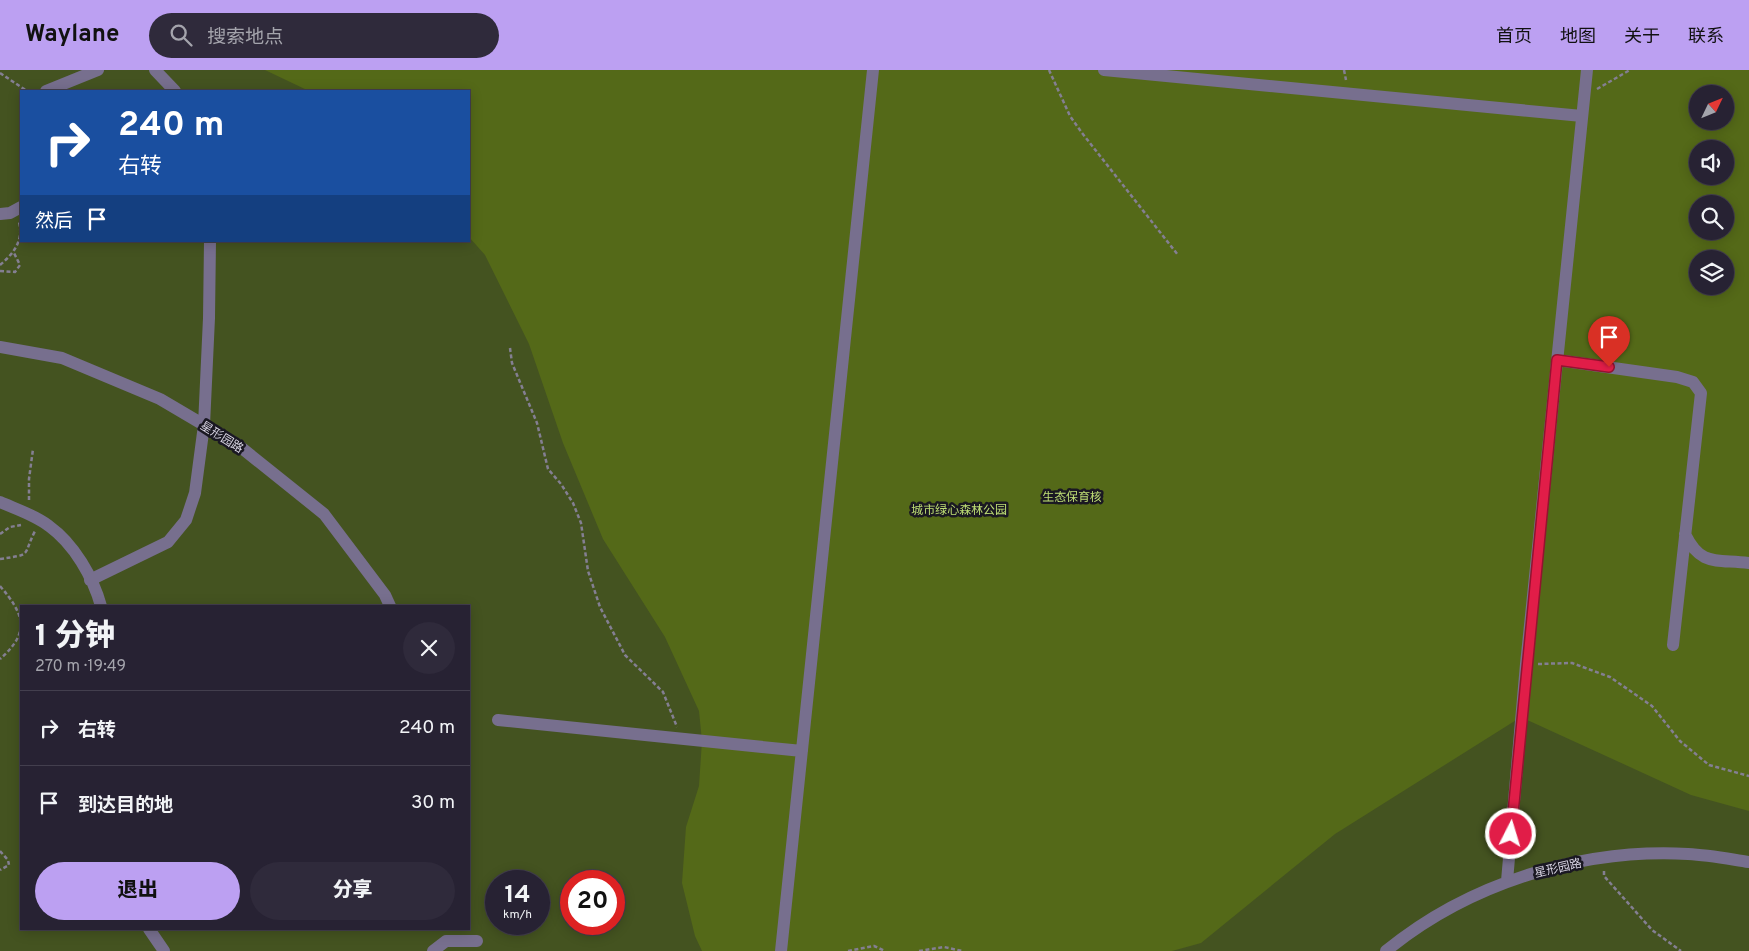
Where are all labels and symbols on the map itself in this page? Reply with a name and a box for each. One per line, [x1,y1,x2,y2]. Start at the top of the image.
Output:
north arrow [1689,85,1734,130]
pin [1588,316,1630,367]
street label: 星形园路 [197,418,246,457]
park label: 生态保育核 [1042,490,1102,506]
park label: 城市绿心森林公园 [911,503,1007,519]
position arrow [1484,807,1536,859]
street label: 星形园路 [1533,856,1583,882]
speed limit sign: 20 [560,870,625,935]

